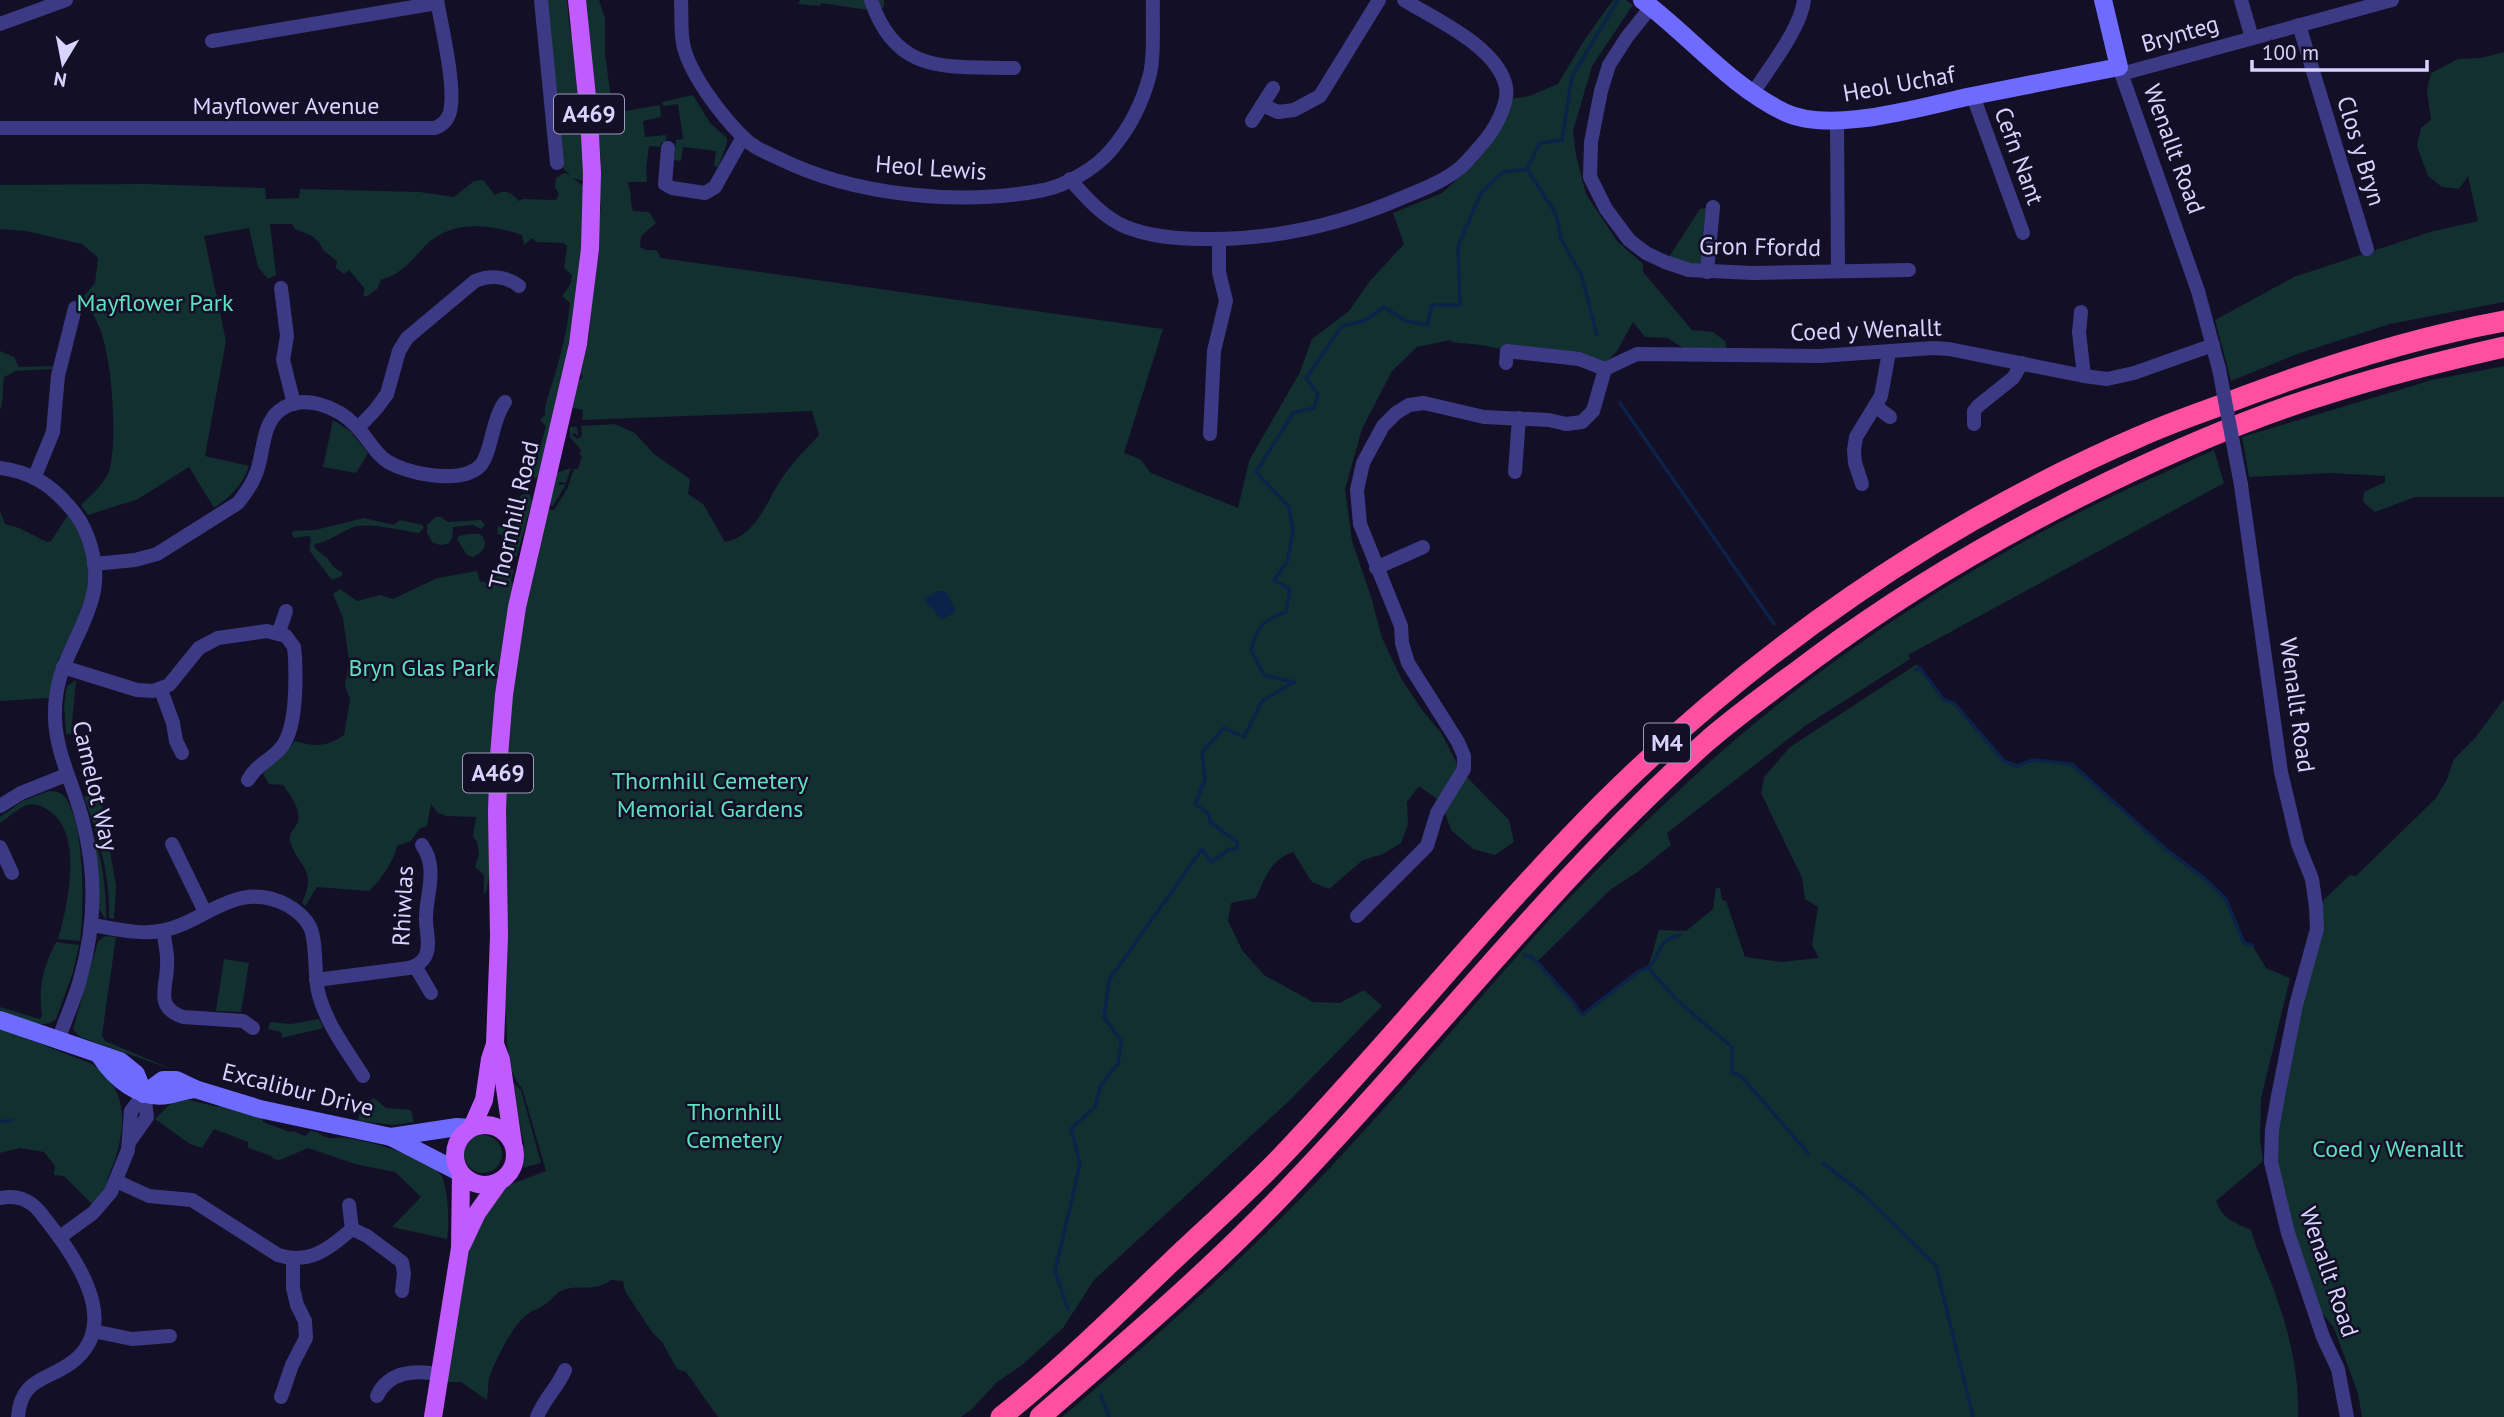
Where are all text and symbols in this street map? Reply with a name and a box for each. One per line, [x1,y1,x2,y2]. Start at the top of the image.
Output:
street label: Brynteg [2138,8,2222,59]
north arrow [28,28,98,98]
scale bar [2252,28,2427,72]
text: 100 m [2262,39,2319,66]
street label: Heol Uchaf [1840,58,1959,109]
text: N [52,67,68,93]
street label: Wenallt Road [2137,80,2212,218]
street label: Mayflower Avenue [193,90,379,121]
street label: Clos y Bryn [2330,92,2393,209]
road number: A469 [554,94,624,134]
street label: Cefn Nant [1988,103,2051,209]
street label: Heol Lewis [874,148,988,187]
street label: Gron Ffordd [1699,230,1821,263]
park label: Mayflower Park [77,287,234,318]
street label: Coed y Wenallt [1790,311,1942,348]
street label: Thornhill Road [481,438,546,592]
street label: Wenallt Road [2273,636,2322,774]
park label: Bryn Glas Park [348,652,496,683]
street label: Camelot Way [65,718,126,854]
road number: M4 [1644,723,1690,762]
road number: A469 [463,754,533,792]
park label: Thornhill Cemetery Memorial Gardens [612,765,808,824]
street label: Rhiwlas [385,865,420,947]
street label: Excalibur Drive [219,1056,377,1123]
park label: Thornhill Cemetery [686,1096,782,1155]
park label: Coed y Wenallt [2312,1133,2464,1164]
street label: Wenallt Road [2293,1203,2366,1341]

